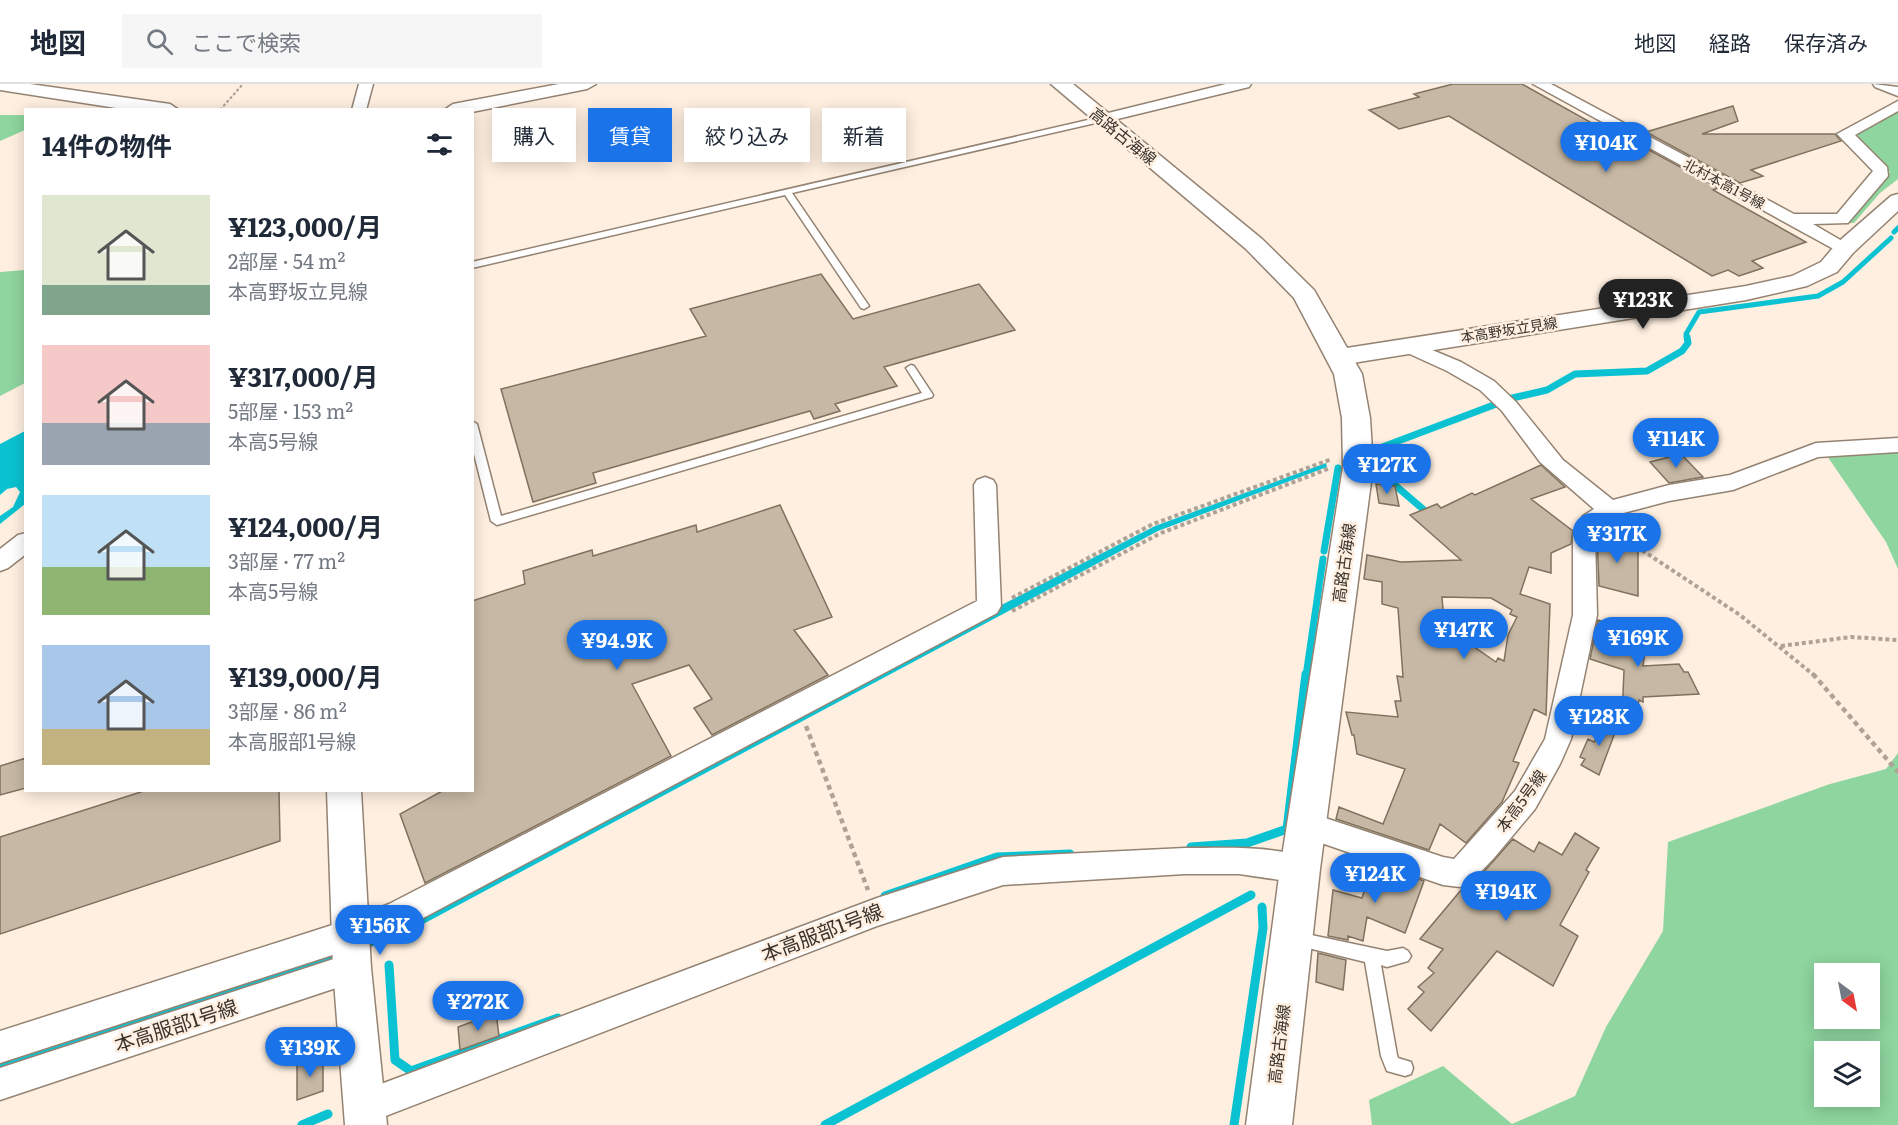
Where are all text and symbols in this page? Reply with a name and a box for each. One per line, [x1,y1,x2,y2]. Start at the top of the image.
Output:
search box [122,14,542,68]
text: 地図 [30,20,86,62]
icon: search [143,25,176,58]
text: ここで検索 [191,25,301,58]
text: 地図 [1634,26,1676,57]
text: 経路 [1709,26,1751,57]
text: 保存済み [1784,26,1868,57]
street label: 高路古海線 [1085,101,1162,170]
chip: 購入 [492,108,576,162]
chip: 賃貸 [588,108,672,162]
chip: 絞り込み [684,108,810,162]
chip: 新着 [822,108,906,162]
pin: ¥104K [1564,122,1648,173]
text: 14件の物件 [42,125,171,164]
text: ¥104K [1574,126,1638,156]
icon: filters [423,128,456,161]
street label: 北村本高1号線 [1680,153,1769,213]
text: ¥123,000/月 [228,206,382,245]
icon: home [90,219,162,291]
text: 2部屋 · 54 m² [228,245,345,275]
text: 本高野坂立見線 [228,275,368,305]
pin: ¥123K [1601,279,1685,330]
text: ¥123K [1613,283,1673,313]
street label: 本高野坂立見線 [1459,311,1559,347]
text: ¥317,000/月 [228,356,379,395]
icon: home [90,369,162,441]
text: 5部屋 · 153 m² [228,395,353,425]
pin: ¥114K [1634,418,1718,469]
text: ¥114K [1647,422,1705,452]
text: 本高5号線 [228,425,318,455]
pin: ¥127K [1345,444,1429,495]
text: ¥127K [1357,448,1417,478]
text: ¥124,000/月 [228,506,383,545]
pin: ¥317K [1575,513,1659,564]
text: ¥317K [1587,517,1647,547]
icon: home [90,519,162,591]
street label: 高路古海線 [1326,522,1360,604]
text: 3部屋 · 77 m² [228,545,345,575]
text: 本高5号線 [228,575,318,605]
pin: ¥147K [1422,609,1506,660]
text: ¥147K [1434,613,1494,643]
pin: ¥169K [1596,617,1680,668]
pin: ¥94.9K [568,620,666,671]
text: ¥169K [1607,621,1669,651]
text: ¥94.9K [581,624,653,654]
text: ¥139,000/月 [228,656,383,695]
icon: home [90,669,162,741]
text: 3部屋 · 86 m² [228,695,347,725]
pin: ¥128K [1557,696,1641,747]
text: ¥128K [1568,700,1630,730]
text: 本高服部1号線 [228,725,356,755]
street label: 本高5号線 [1489,764,1551,837]
pin: ¥124K [1333,853,1417,904]
text: ¥124K [1344,857,1406,887]
pin: ¥194K [1464,871,1548,922]
text: ¥194K [1475,875,1537,905]
street label: 本高服部1号線 [756,894,886,968]
pin: ¥156K [338,905,422,956]
text: ¥156K [349,909,411,939]
north arrow [1814,963,1880,1029]
map controls [1814,963,1880,1107]
pin: ¥272K [436,981,520,1032]
text: ¥272K [447,985,509,1015]
street label: 本高服部1号線 [110,990,241,1058]
street label: 高路古海線 [1261,1003,1295,1085]
pin: ¥139K [268,1027,352,1078]
text: ¥139K [279,1031,341,1061]
button: layers [1814,1041,1880,1107]

